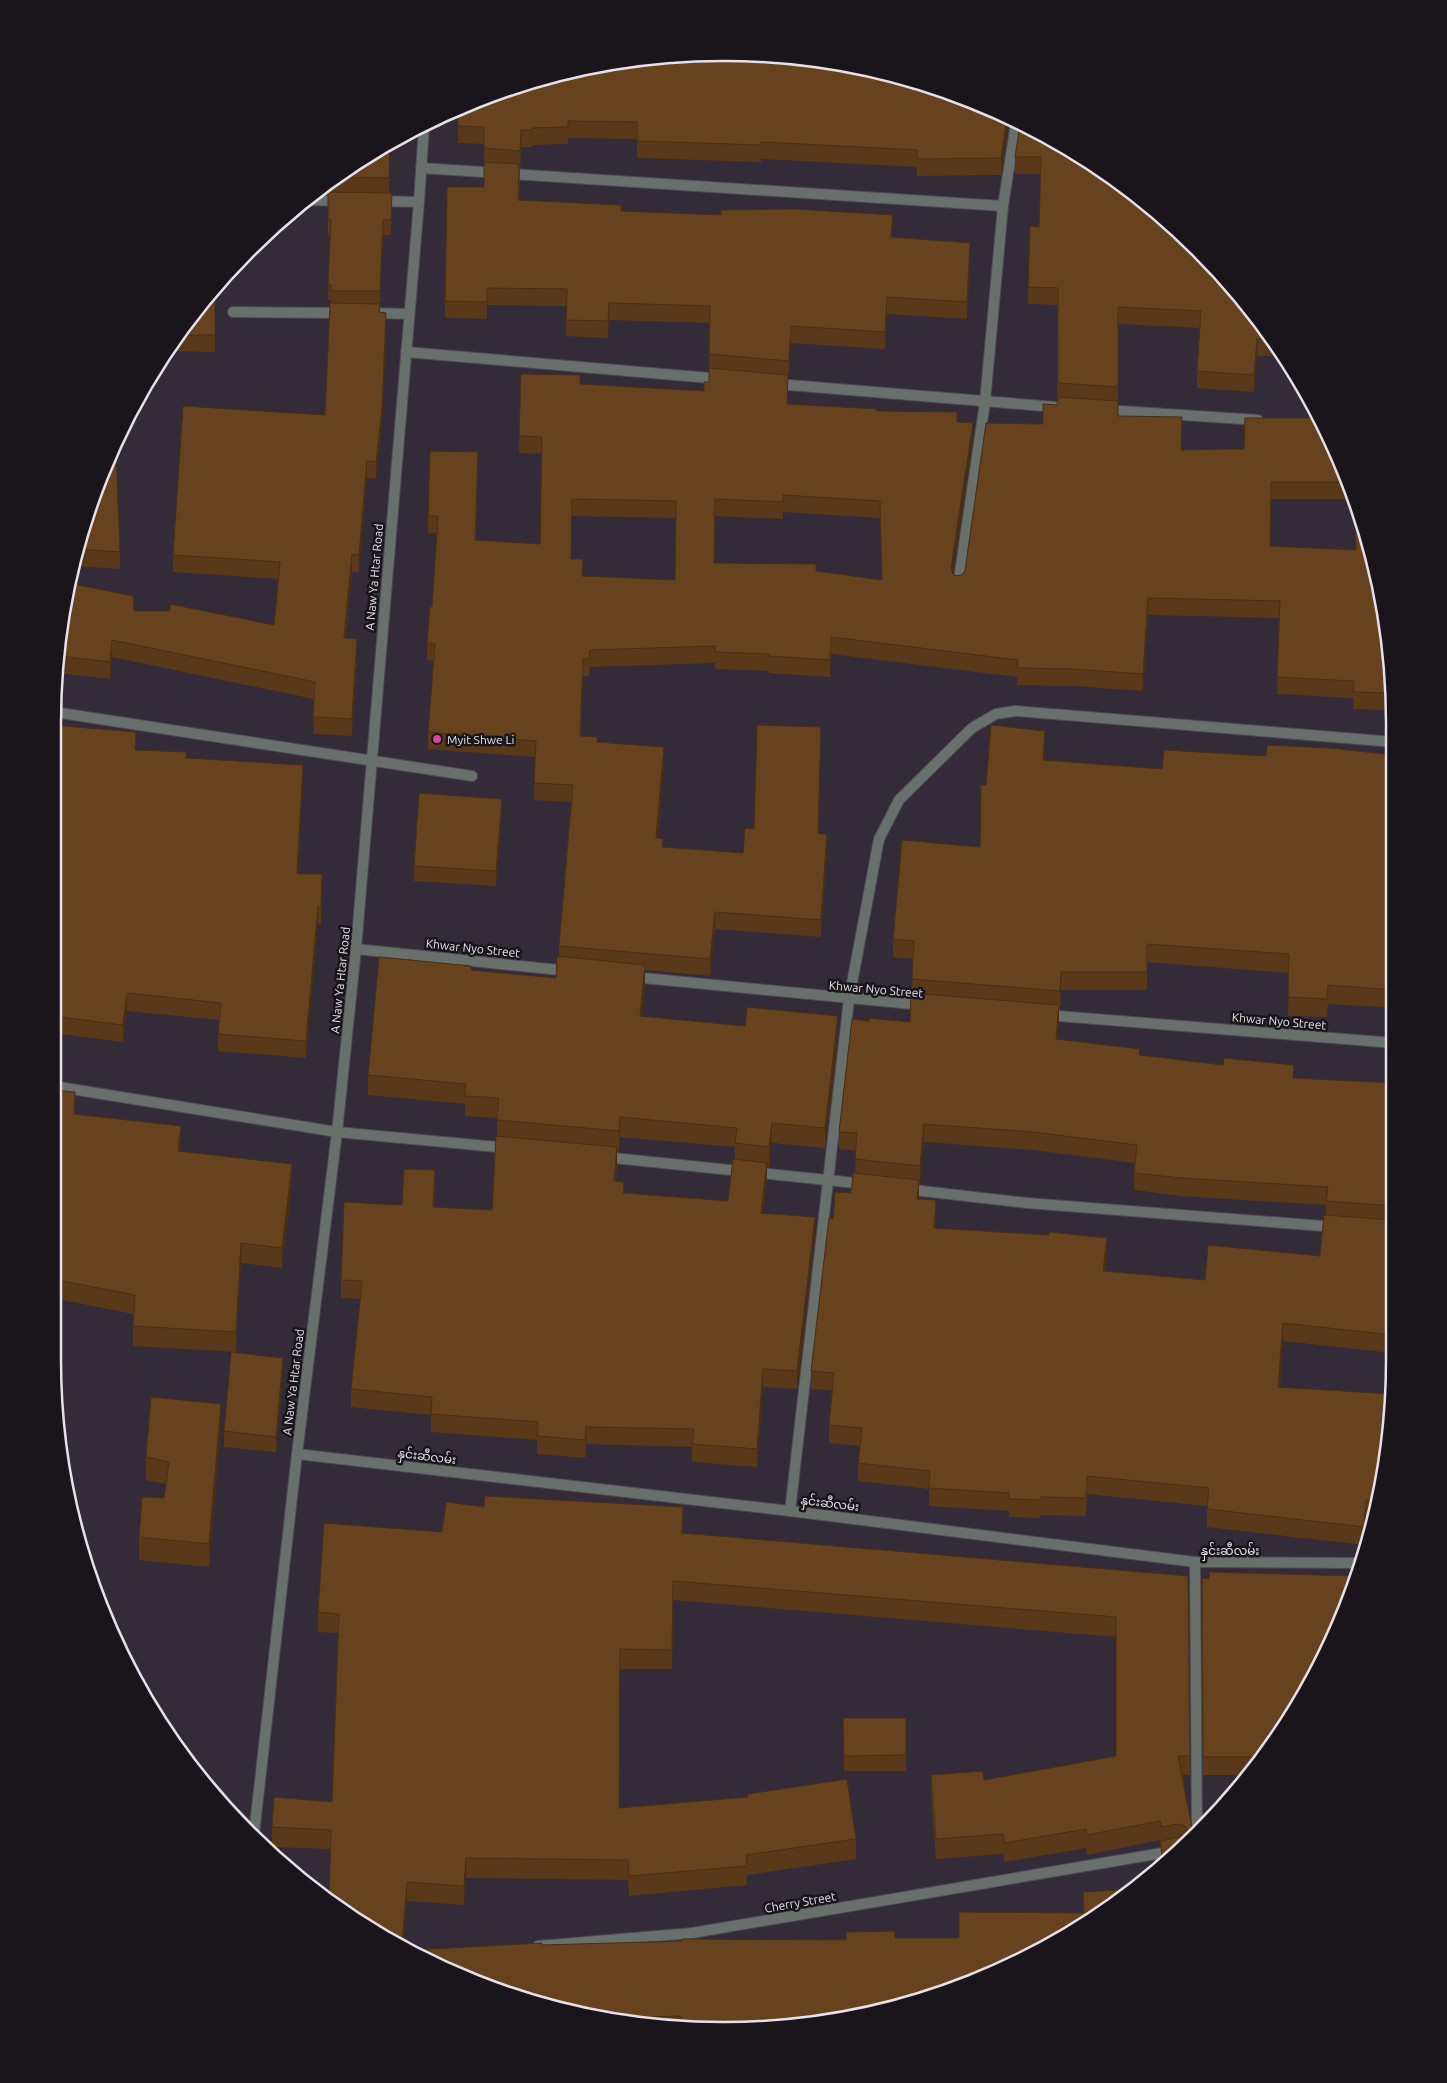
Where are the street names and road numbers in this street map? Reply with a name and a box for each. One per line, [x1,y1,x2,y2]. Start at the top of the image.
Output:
street label: A Naw Ya Htar Road [363,523,385,631]
street label: A Naw Ya Htar Road [328,926,352,1034]
street label: Khwar Nyo Street [425,937,521,959]
street label: Khwar Nyo Street [828,978,924,1000]
street label: Khwar Nyo Street [1231,1010,1327,1032]
street label: A Naw Ya Htar Road [280,1328,306,1436]
street label: နှင်းဆီလမ်း [397,1444,457,1470]
street label: နှင်းဆီလမ်း [800,1491,860,1517]
street label: နှင်းဆီလမ်း [1201,1542,1259,1561]
street label: Cherry Street [763,1889,837,1915]

